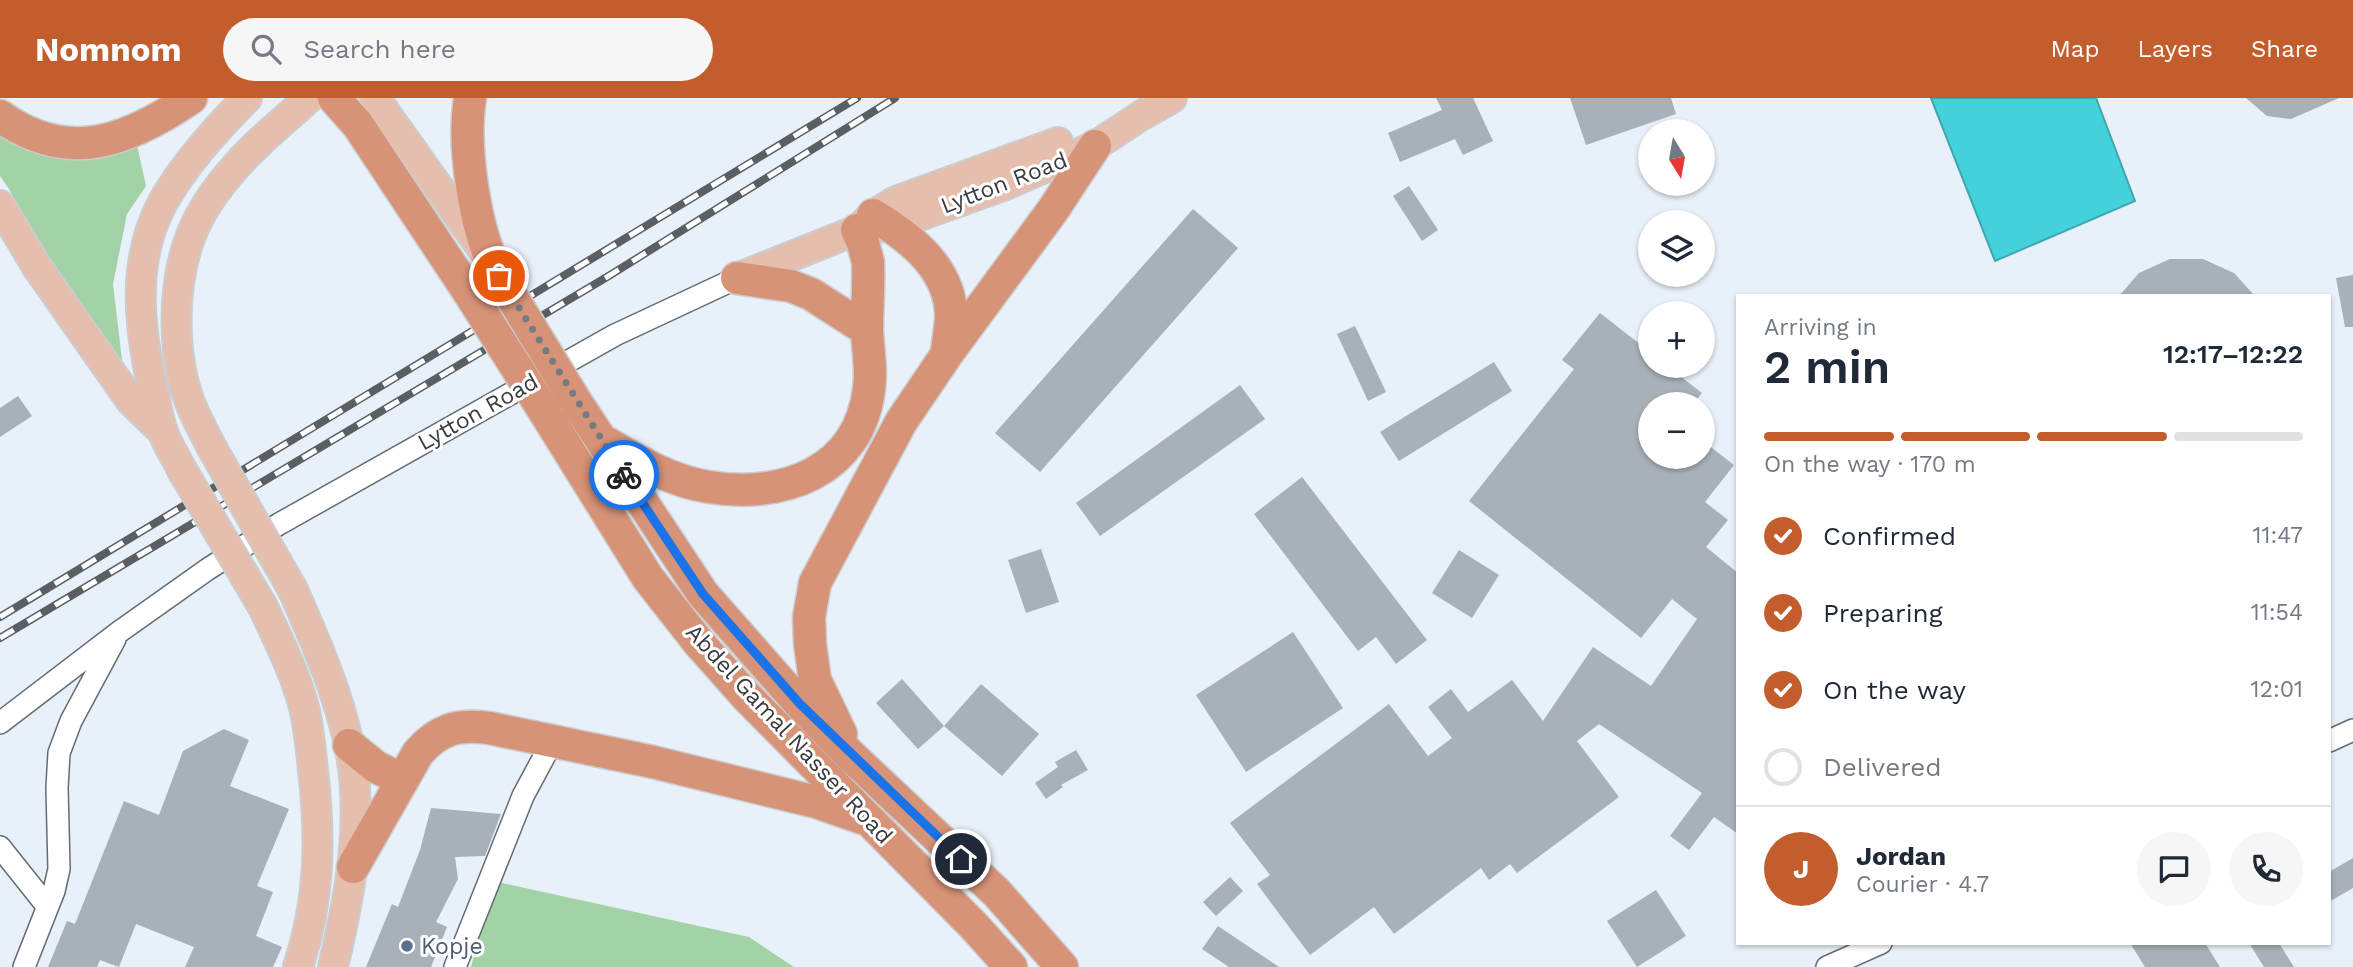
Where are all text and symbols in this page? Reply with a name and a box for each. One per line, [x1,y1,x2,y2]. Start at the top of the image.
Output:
search box [223,18,713,81]
text: Nomnom [35,30,181,69]
icon: search [247,30,285,68]
text: Search here [303,34,456,64]
text: Map [2051,35,2099,63]
text: Layers [2137,35,2213,63]
text: Share [2251,35,2318,63]
north arrow [1638,119,1715,196]
map controls [1638,119,1715,469]
street label: Lytton Road [937,146,1071,220]
button: layers [1638,210,1715,287]
pin [469,246,529,306]
icon: bag [480,257,518,295]
button: + [1638,301,1715,378]
text: Arriving in [1764,314,1877,341]
text: 12:17–12:22 [2163,339,2303,369]
text: 2 min [1764,340,1890,394]
street label: Lytton Road [413,368,543,456]
button: − [1638,392,1715,469]
courier [589,440,659,510]
text: On the way · 170 m [1764,451,1976,478]
icon: bike [605,456,643,494]
icon: check [1764,517,1802,555]
text: Confirmed [1823,521,1956,551]
text: 11:47 [2252,522,2303,549]
icon: check [1764,594,1802,632]
text: Preparing [1823,598,1943,628]
text: 11:54 [2251,599,2303,626]
street label: Abdel Gamal Nasser Road [680,619,898,849]
icon: check [1764,671,1802,709]
text: On the way [1823,675,1966,705]
text: 12:01 [2251,676,2303,703]
text: Delivered [1823,752,1942,782]
pin [931,829,991,889]
button: chat [2137,832,2211,906]
button: phone [2229,832,2303,906]
icon: home [942,840,980,878]
text: Jordan [1856,841,1946,871]
text: J [1793,854,1809,884]
text: Courier · 4.7 [1856,871,1989,898]
place label: Kopje [421,933,483,960]
marker: Kopje [399,938,415,954]

